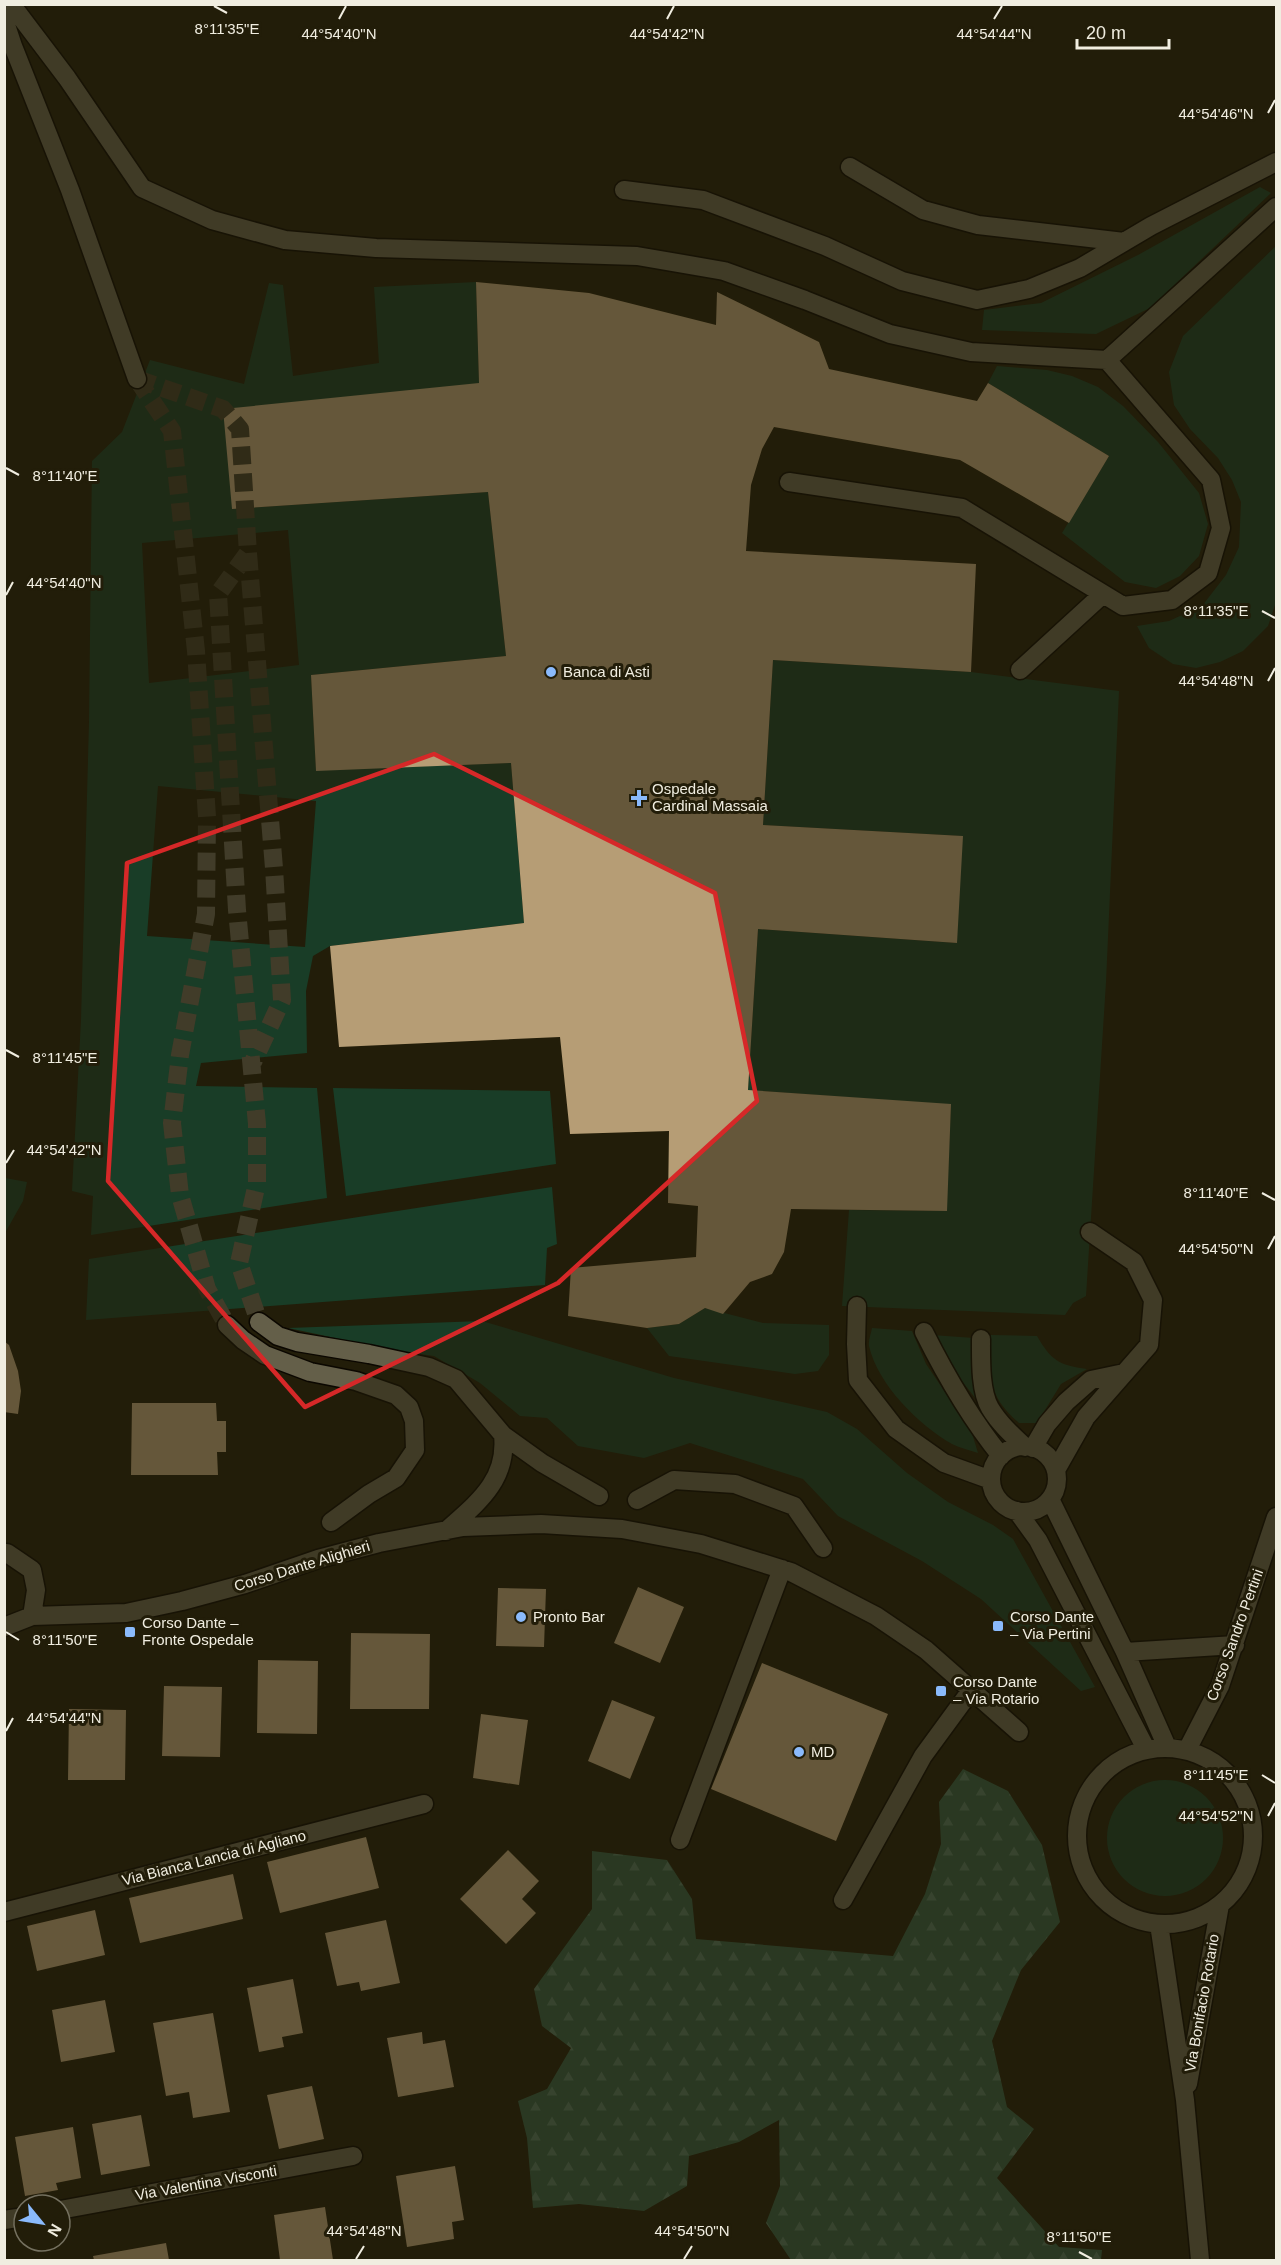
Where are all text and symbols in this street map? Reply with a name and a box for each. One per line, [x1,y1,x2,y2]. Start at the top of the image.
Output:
scale bar [1077,12,1168,50]
text: 8°11'35"E [195,20,259,37]
text: 20 m [1086,23,1126,43]
text: 44°54'40"N [301,25,377,42]
text: 44°54'42"N [629,25,705,42]
text: 44°54'44"N [956,25,1032,42]
text: 44°54'46"N [1178,105,1254,122]
text: 8°11'40"E [33,467,97,484]
text: 44°54'40"N [26,574,102,591]
text: 8°11'35"E [1184,602,1248,619]
place label: Banca di Asti [563,663,650,680]
marker: Banca di Asti [544,665,558,679]
text: 44°54'48"N [1178,672,1254,689]
place label: Ospedale Cardinal Massaia [652,780,769,814]
marker: Ospedale Cardinal Massaia [630,789,648,807]
text: 8°11'45"E [33,1049,97,1066]
text: 44°54'42"N [26,1141,102,1158]
text: 8°11'40"E [1184,1184,1248,1201]
text: 44°54'50"N [1178,1240,1254,1257]
street label: Corso Dante Alighieri [232,1537,372,1594]
street label: Corso Sandro Pertini [1203,1567,1266,1703]
place label: Pronto Bar [533,1608,605,1625]
place label: Corso Dante – Via Pertini [1010,1608,1094,1642]
marker: Pronto Bar [514,1610,528,1624]
place label: Corso Dante – Fronte Ospedale [142,1614,254,1648]
marker: Corso Dante – Via Pertini [991,1619,1005,1633]
marker: Corso Dante – Fronte Ospedale [123,1625,137,1639]
text: 8°11'50"E [33,1631,97,1648]
place label: Corso Dante – Via Rotario [953,1673,1039,1707]
marker: Corso Dante – Via Rotario [934,1684,948,1698]
text: 44°54'44"N [26,1709,102,1726]
place label: MD [811,1743,834,1760]
marker: MD [792,1745,806,1759]
text: 8°11'45"E [1184,1766,1248,1783]
text: 44°54'52"N [1178,1807,1254,1824]
street label: Via Bianca Lancia di Agliano [120,1826,308,1889]
street label: Via Bonifacio Rotario [1181,1933,1222,2073]
street label: Via Valentina Visconti [134,2162,278,2203]
north arrow [12,2193,72,2253]
text: N [44,2221,65,2240]
text: 44°54'48"N [326,2222,402,2239]
text: 44°54'50"N [654,2222,730,2239]
text: 8°11'50"E [1047,2228,1111,2245]

